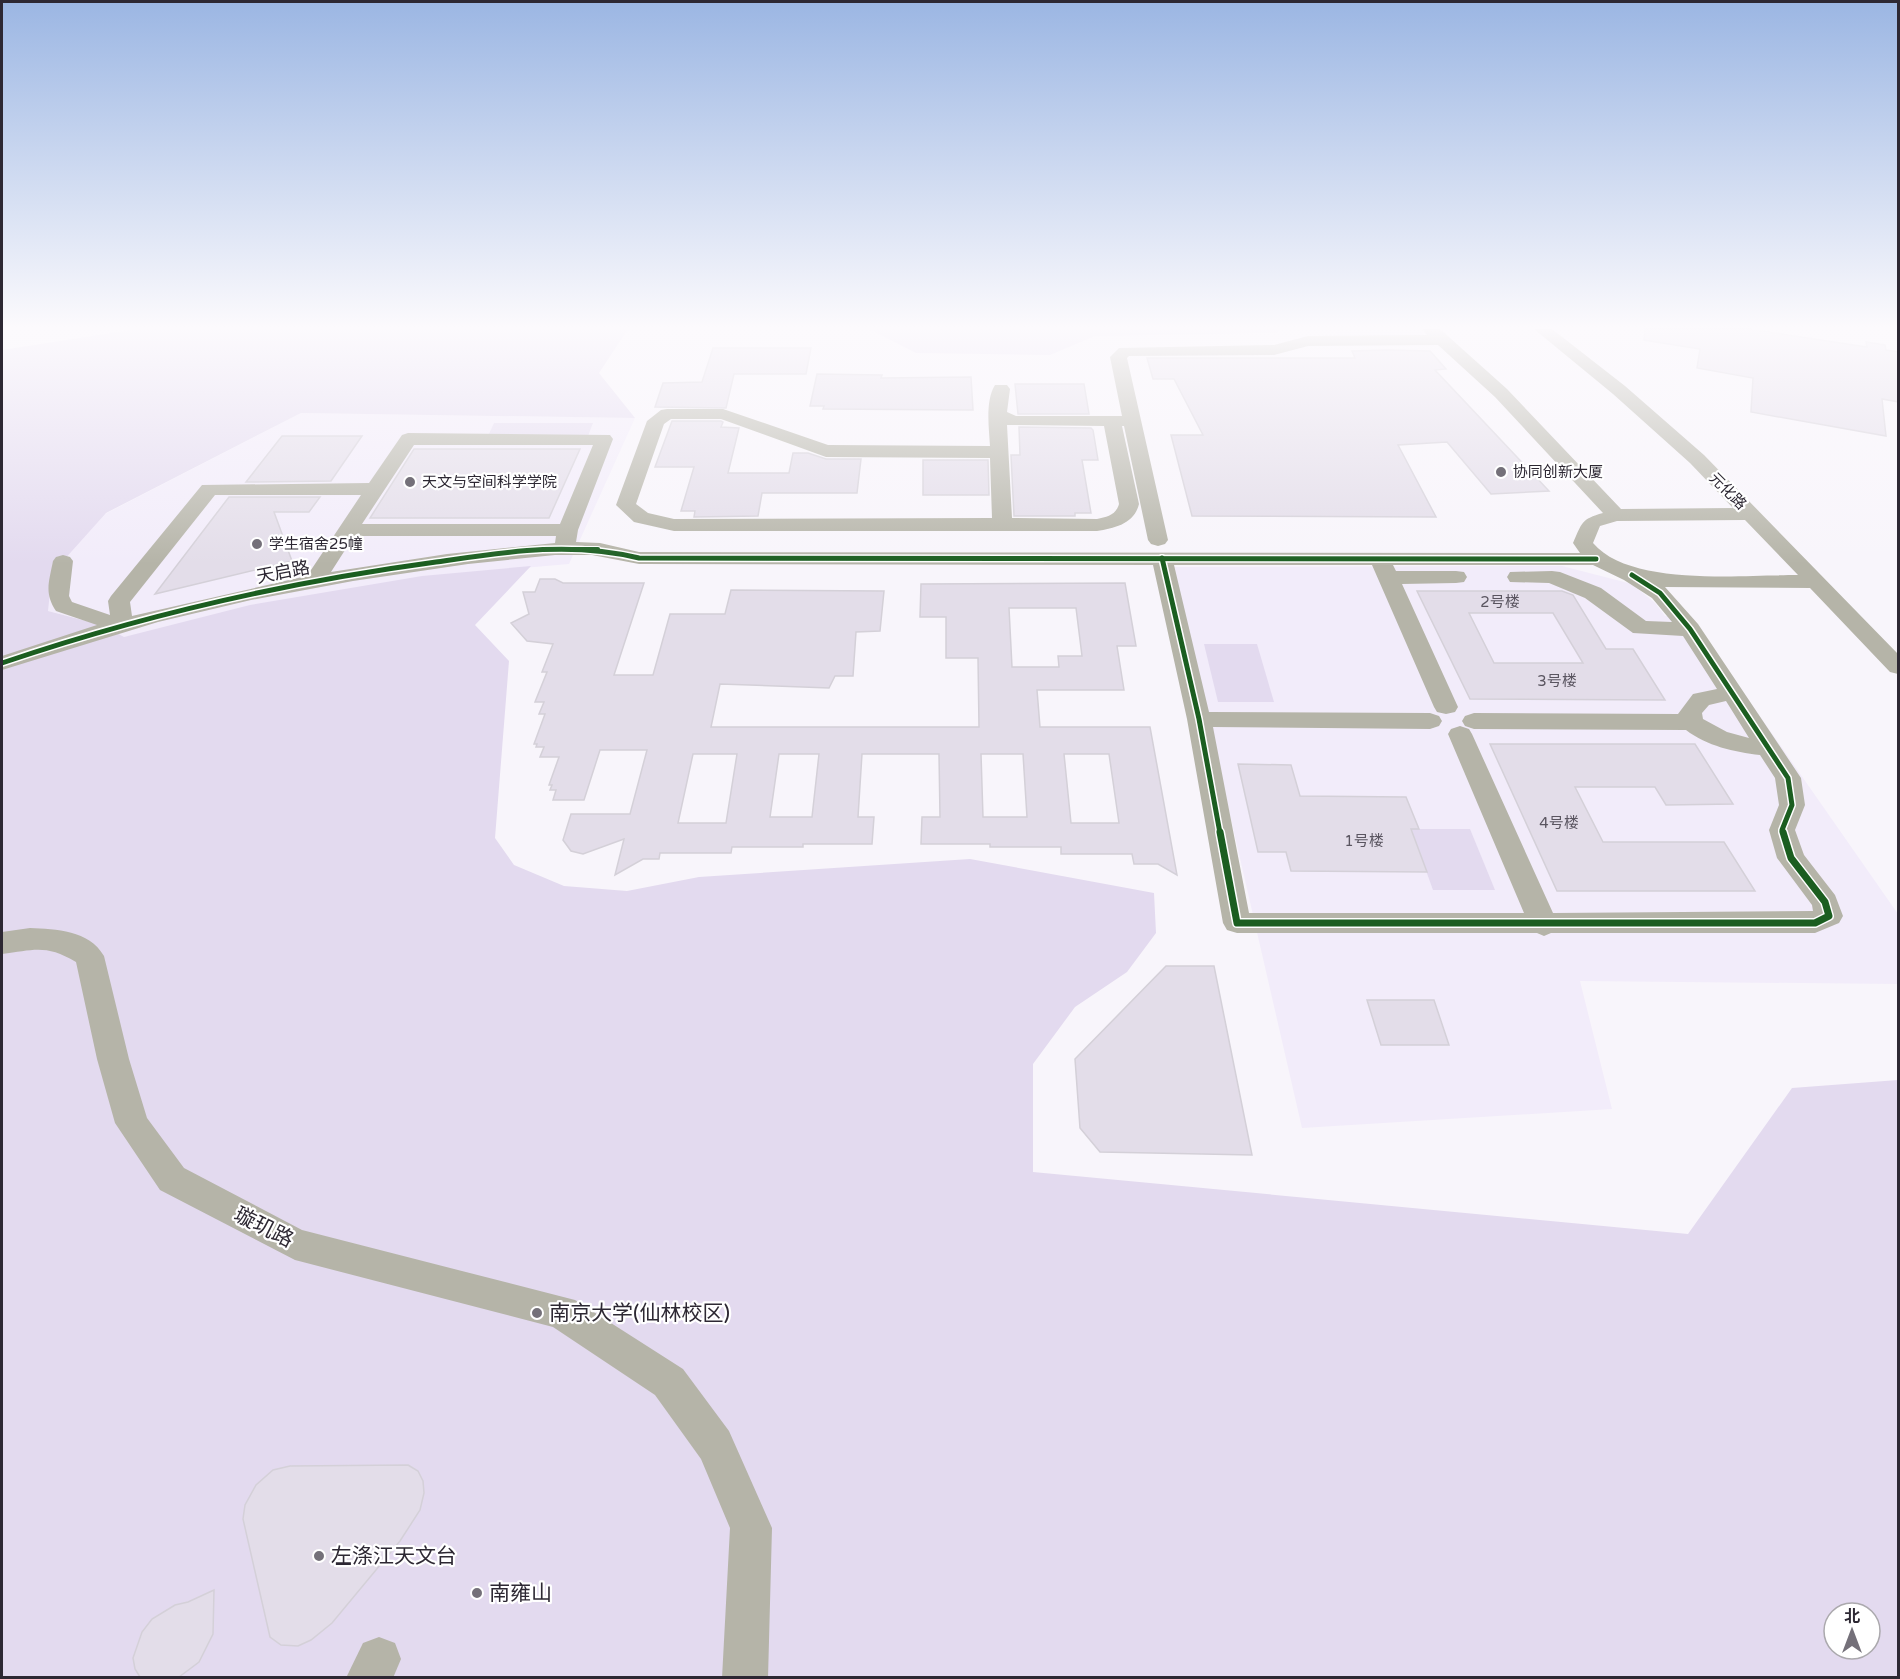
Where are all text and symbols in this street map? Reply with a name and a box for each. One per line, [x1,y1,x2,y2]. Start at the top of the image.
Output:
place label: 协同创新大厦 [1513,463,1603,481]
marker: 协同创新大厦 [1494,465,1508,479]
street label: 元化路 [1706,469,1750,513]
place label: 天文与空间科学学院 [422,473,557,491]
marker: 天文与空间科学学院 [403,475,417,489]
place label: 学生宿舍25幢 [269,535,363,553]
marker: 学生宿舍25幢 [250,537,264,551]
street label: 天启路 [254,556,312,588]
house number: 2号楼 [1480,593,1520,611]
house number: 3号楼 [1537,672,1577,690]
house number: 4号楼 [1539,814,1579,832]
house number: 1号楼 [1344,832,1384,850]
street label: 璇玑路 [230,1202,298,1253]
place label: 南京大学(仙林校区) [549,1301,730,1326]
marker: 南京大学(仙林校区) [530,1306,544,1320]
place label: 左涤江天文台 [331,1544,457,1569]
marker: 左涤江天文台 [312,1549,326,1563]
place label: 南雍山 [489,1581,552,1606]
marker: 南雍山 [470,1586,484,1600]
north arrow [1822,1601,1882,1661]
text: 北 [1844,1607,1860,1627]

